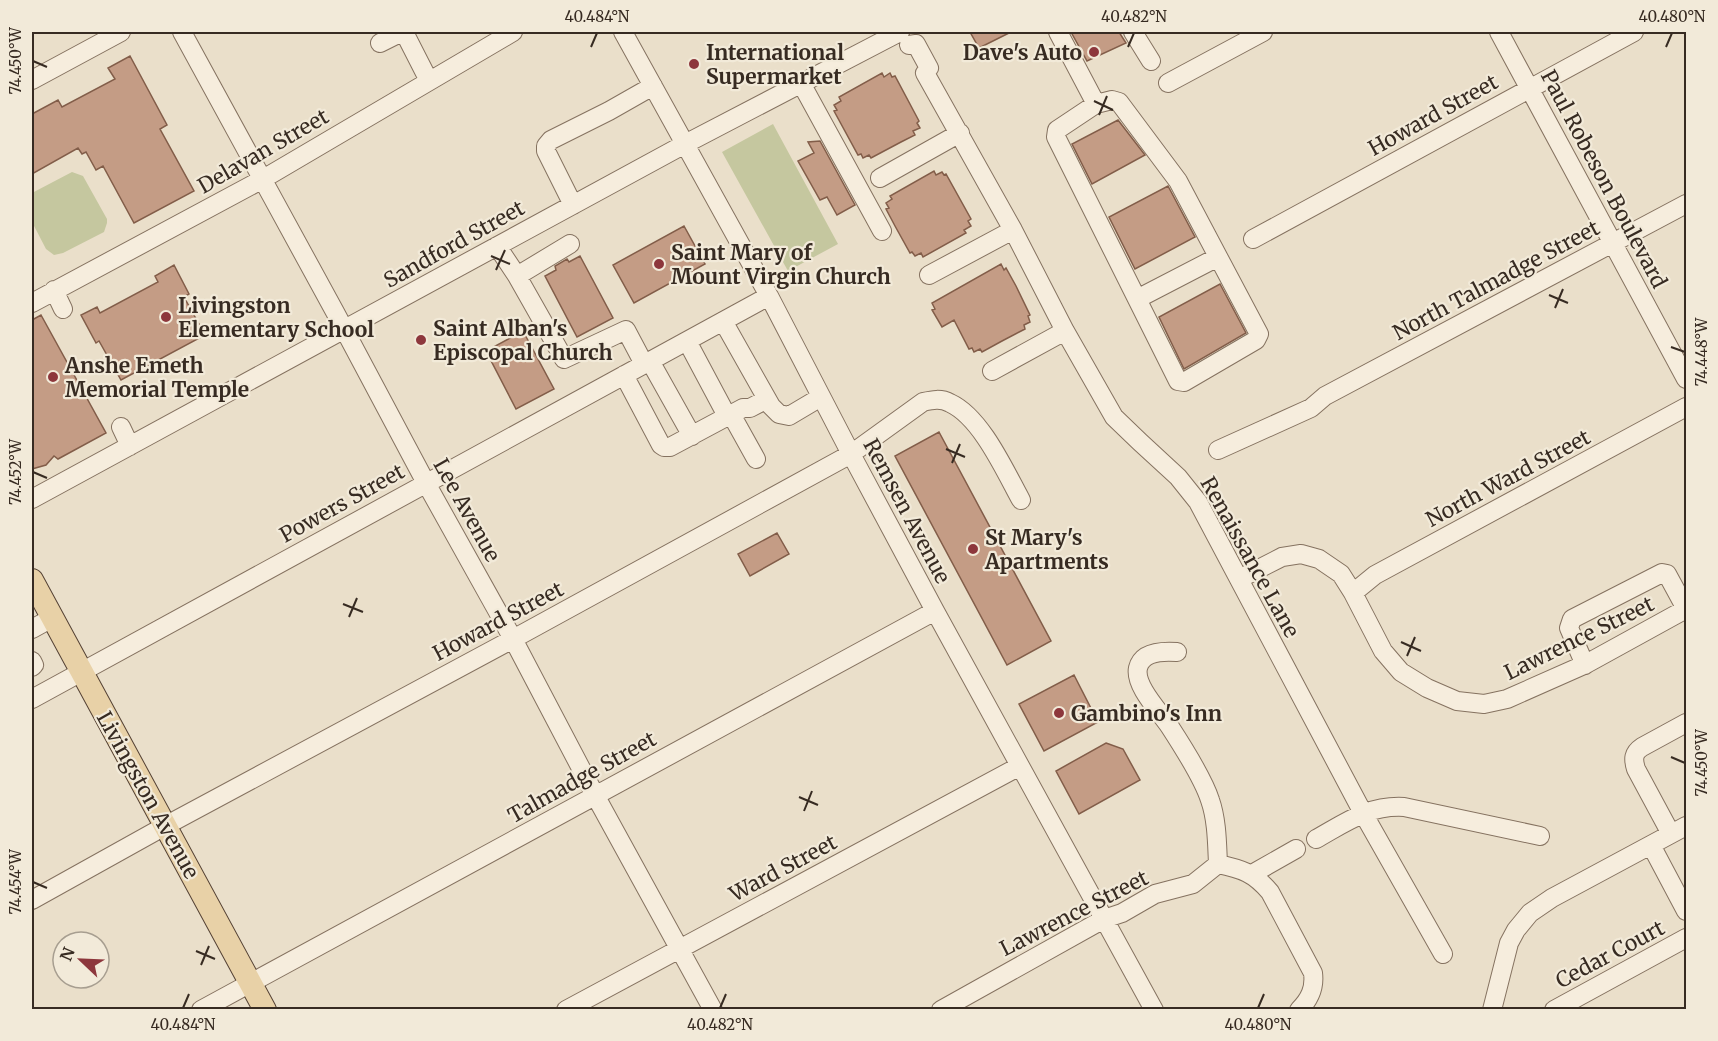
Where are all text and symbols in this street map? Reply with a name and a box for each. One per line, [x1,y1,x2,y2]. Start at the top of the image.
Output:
text: 40.484°N [565,7,630,26]
text: 40.482°N [1101,7,1167,26]
text: 40.480°N [1639,7,1706,26]
text: 74.450°W [6,26,25,95]
place label: International Supermarket [706,39,844,90]
place label: Dave's Auto [963,39,1082,66]
marker: Dave's Auto [1087,45,1101,59]
marker: International Supermarket [687,57,701,71]
street label: Paul Robeson Boulevard [1535,65,1673,293]
street label: Howard Street [1363,68,1503,162]
street label: Delavan Street [193,103,333,199]
street label: Sandford Street [379,194,529,294]
street label: North Talmadge Street [1388,214,1604,346]
place label: Saint Mary of Mount Virgin Church [671,239,891,290]
marker: Saint Mary of Mount Virgin Church [652,257,666,271]
place label: Livingston Elementary School [178,292,374,343]
marker: Livingston Elementary School [159,310,173,324]
place label: Saint Alban's Episcopal Church [433,315,613,366]
text: 74.448°W [1692,317,1711,386]
marker: Saint Alban's Episcopal Church [414,333,428,347]
place label: Anshe Emeth Memorial Temple [64,352,249,403]
marker: Anshe Emeth Memorial Temple [46,370,60,384]
street label: North Ward Street [1421,423,1595,533]
street label: Remsen Avenue [857,434,957,588]
text: 74.452°W [6,438,25,505]
street label: Lee Avenue [427,453,507,567]
street label: Powers Street [275,458,409,548]
street label: Renaissance Lane [1195,472,1305,642]
place label: St Mary's Apartments [984,524,1109,575]
marker: St Mary's Apartments [966,542,980,556]
street label: Howard Street [428,575,568,667]
street label: Lawrence Street [1500,590,1658,686]
place label: Gambino's Inn [1071,700,1222,727]
marker: Gambino's Inn [1052,706,1066,720]
street label: Livingston Avenue [91,707,205,884]
street label: Talmadge Street [503,725,661,829]
text: 74.450°W [1692,728,1711,797]
street label: Ward Street [724,828,841,908]
text: 74.454°W [6,848,25,915]
street label: Lawrence Street [995,864,1153,962]
street label: Cedar Court [1551,914,1669,994]
north arrow [51,930,111,990]
text: N [56,944,79,964]
text: 40.484°N [151,1015,216,1034]
text: 40.482°N [687,1015,753,1034]
text: 40.480°N [1225,1015,1292,1034]

